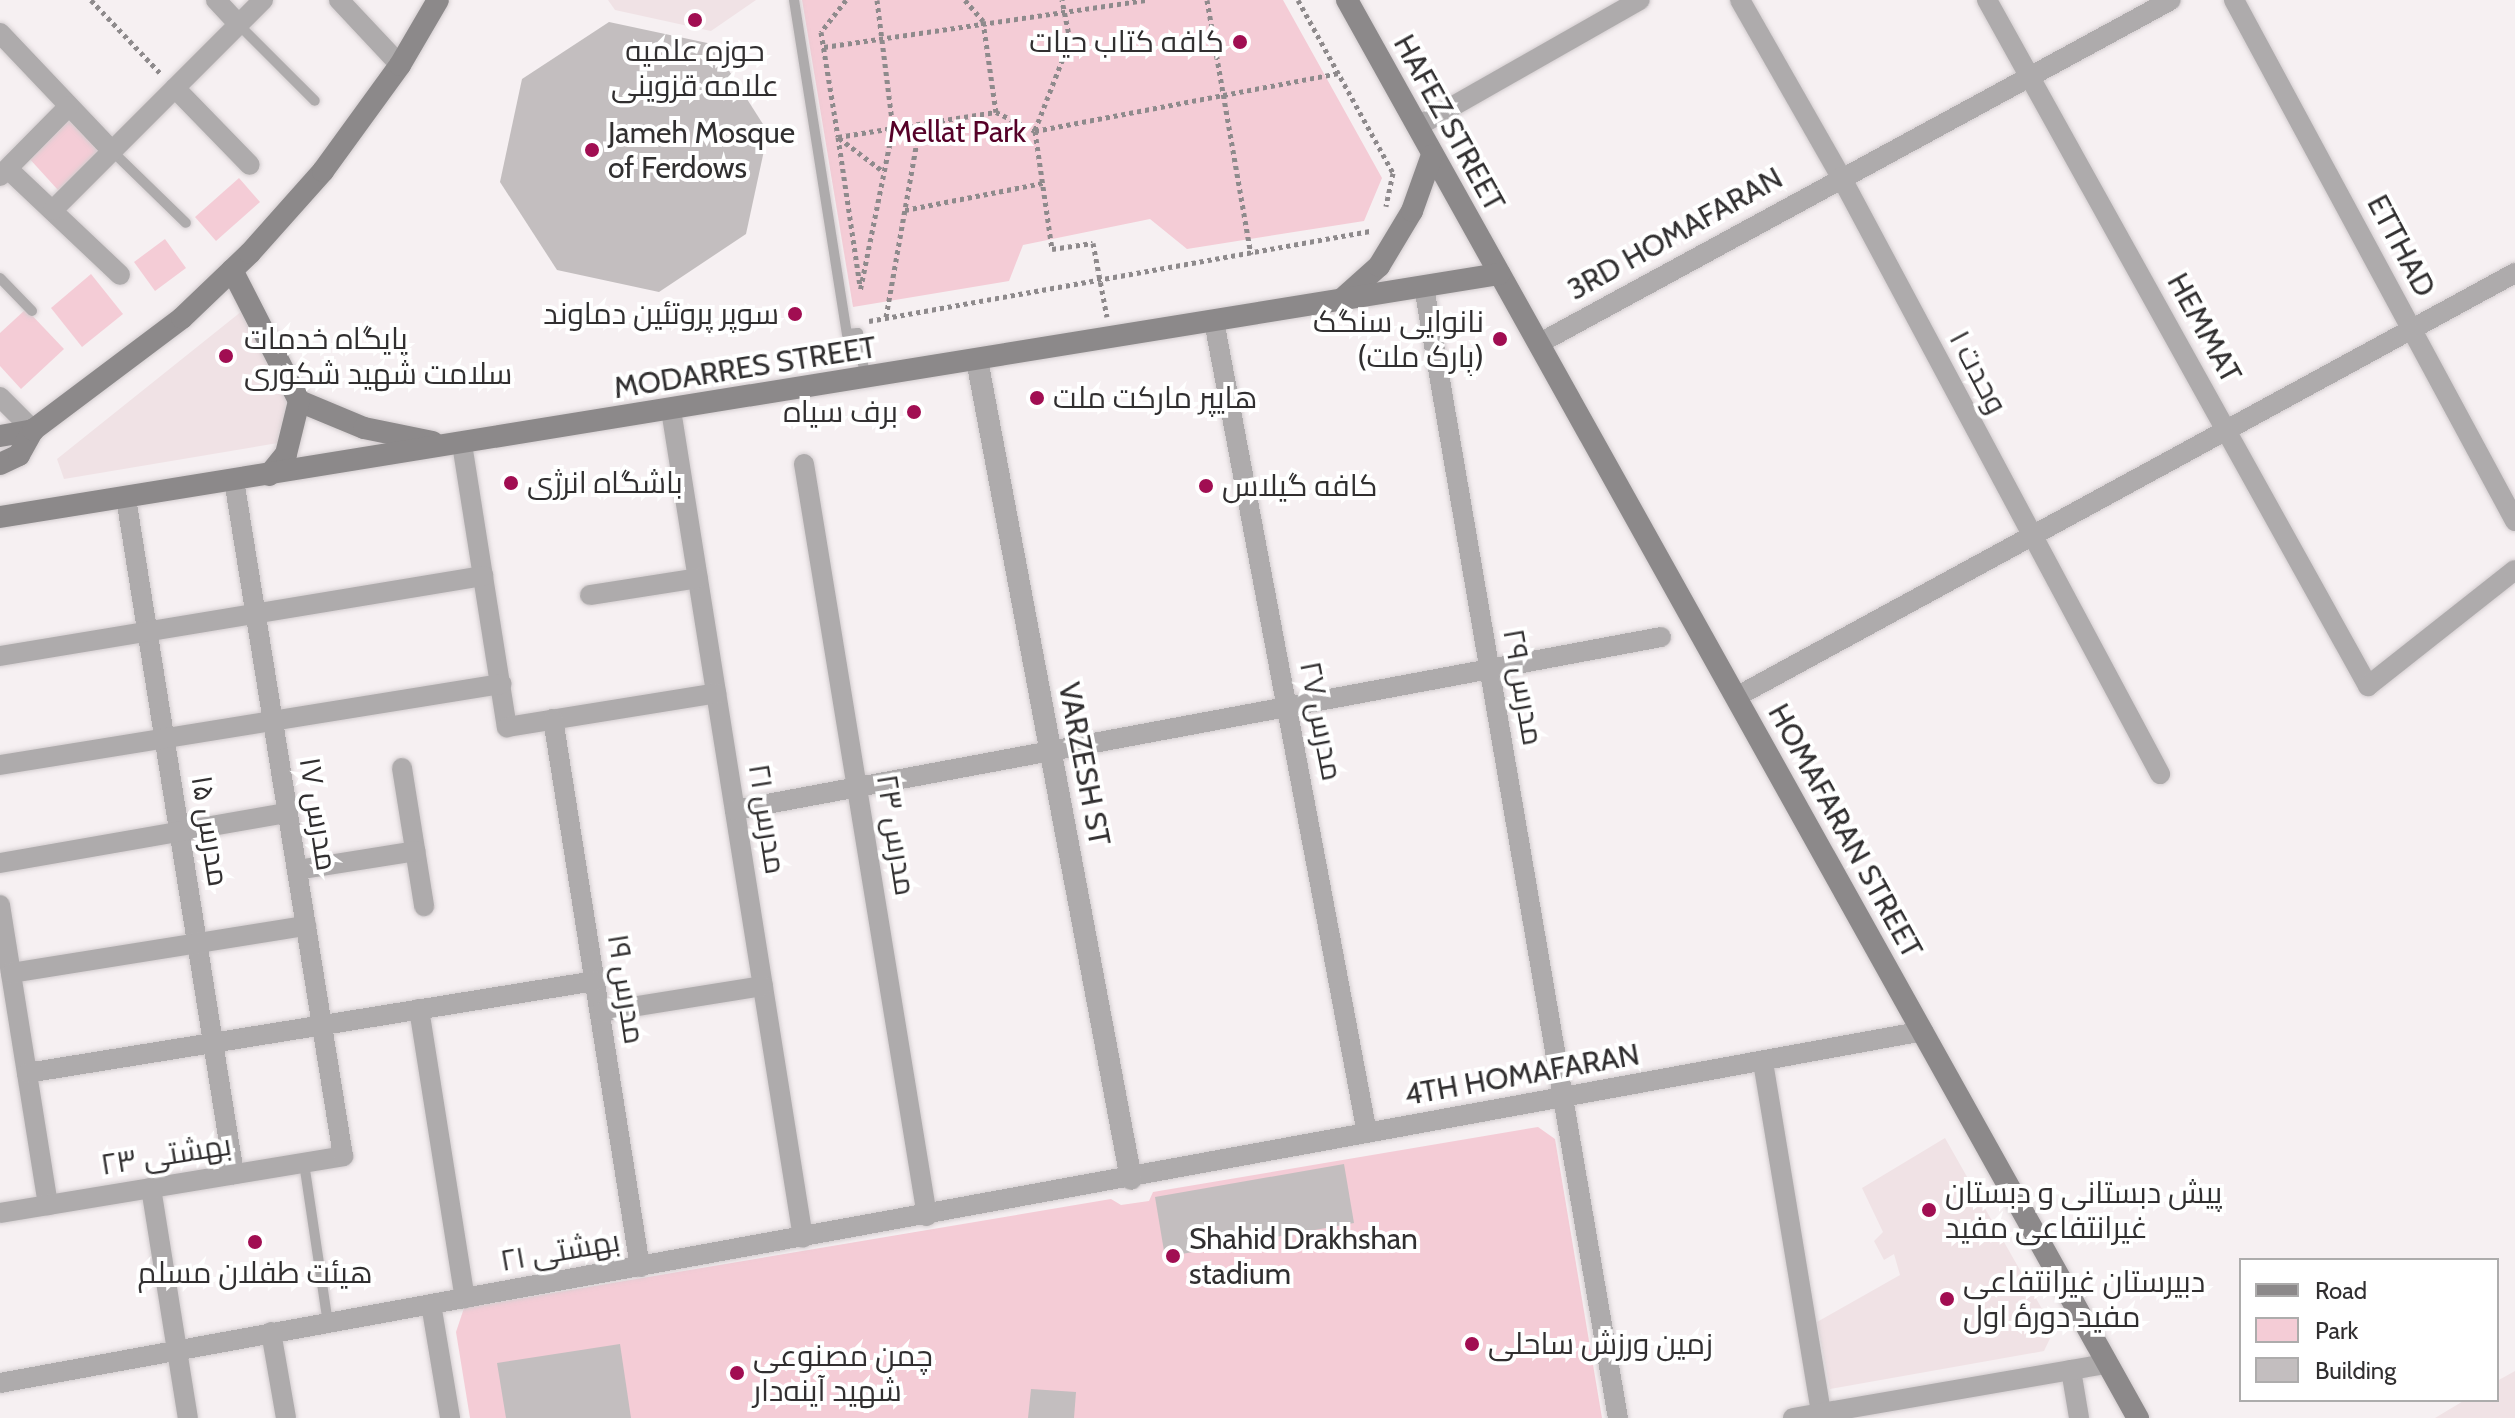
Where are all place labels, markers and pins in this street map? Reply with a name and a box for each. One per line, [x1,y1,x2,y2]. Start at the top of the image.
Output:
marker: حوزه علمیه علامه قزوینی [686,11,704,29]
place label: کافه کتاب حیات [1029,24,1224,60]
place label: حوزه علمیه علامه قزوینی [611,33,779,104]
marker: کافه کتاب حیات [1231,33,1249,51]
place label: Jameh Mosque of Ferdows [608,115,795,186]
marker: Jameh Mosque of Ferdows [583,141,601,159]
place label: سوپر پروتئین دماوند [543,296,779,332]
place label: نانوایی سنگک (پارک ملت) [1313,304,1484,374]
marker: سوپر پروتئین دماوند [786,305,804,323]
place label: پایگاه خدمات سلامت شهید شکوری [244,321,512,392]
marker: نانوایی سنگک (پارک ملت) [1491,330,1509,348]
marker: پایگاه خدمات سلامت شهید شکوری [215,345,237,367]
place label: هایپر مارکت ملت [1053,380,1257,416]
marker: هایپر مارکت ملت [1028,389,1046,407]
place label: برف سیاه [783,394,898,430]
marker: برف سیاه [905,403,923,421]
place label: باشگاه انرژی [527,465,683,501]
place label: کافه گیلاس [1222,468,1377,504]
marker: باشگاه انرژی [502,474,520,492]
marker: کافه گیلاس [1197,477,1215,495]
place label: پیش دبستانی و دبستان غیرانتفاعی مفید [1945,1175,2222,1246]
marker: پیش دبستانی و دبستان غیرانتفاعی مفید [1920,1201,1938,1219]
place label: Shahid Drakhshan stadium [1189,1221,1418,1292]
marker: هيئت طفلان مسلم [246,1233,264,1251]
marker: Shahid Drakhshan stadium [1164,1247,1182,1265]
place label: هيئت طفلان مسلم [137,1255,373,1291]
place label: دبیرستان غیرانتفاعی مفید دورهٔ اول [1963,1264,2205,1334]
marker: دبیرستان غیرانتفاعی مفید دورهٔ اول [1938,1290,1956,1308]
place label: زمین ورزش ساحلی [1488,1326,1713,1362]
marker: زمین ورزش ساحلی [1463,1335,1481,1353]
place label: چمن مصنوعی شهید آینه‌دار [753,1338,933,1408]
marker: چمن مصنوعی شهید آینه‌دار [728,1364,746,1382]

